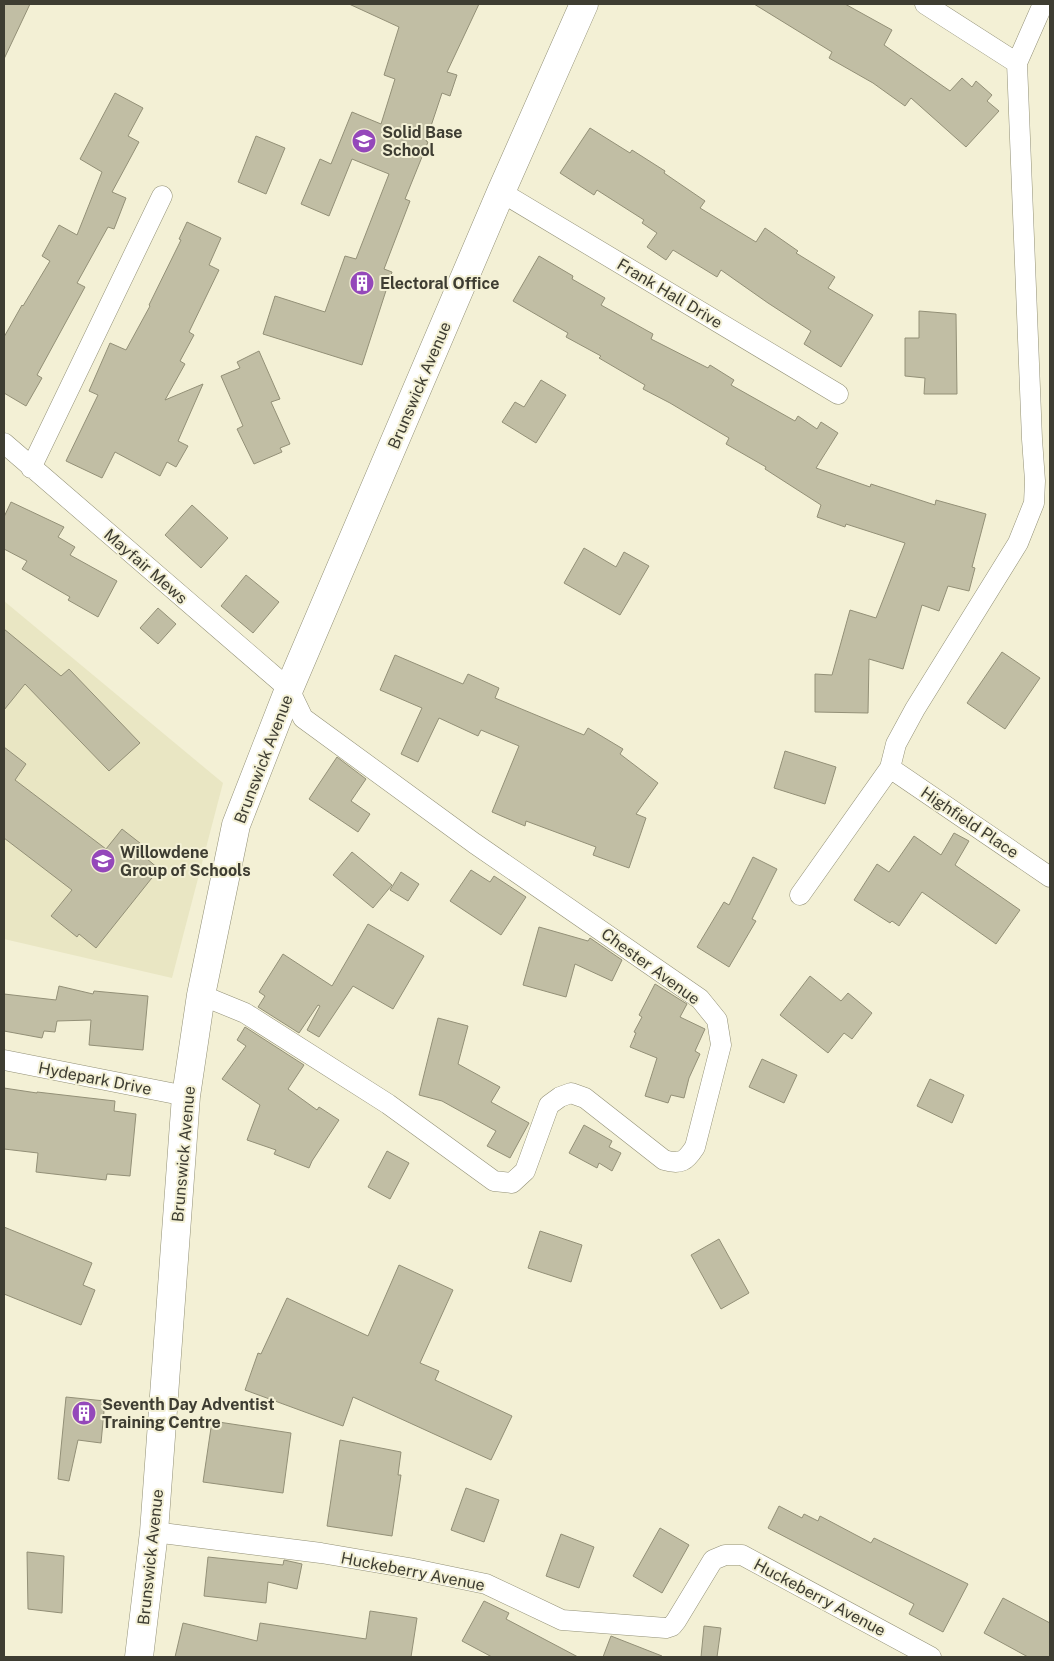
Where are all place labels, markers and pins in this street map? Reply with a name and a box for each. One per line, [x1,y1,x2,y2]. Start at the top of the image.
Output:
place label: Solid Base School [382,123,463,160]
school or university icon: Solid Base School [351,128,377,154]
building icon: Electoral Office [349,270,375,296]
place label: Electoral Office [380,274,499,293]
place label: Willowdene Group of Schools [120,843,251,880]
school or university icon: Willowdene Group of Schools [90,848,116,874]
place label: Seventh Day Adventist Training Centre [102,1395,275,1432]
building icon: Seventh Day Adventist Training Centre [71,1400,97,1426]

